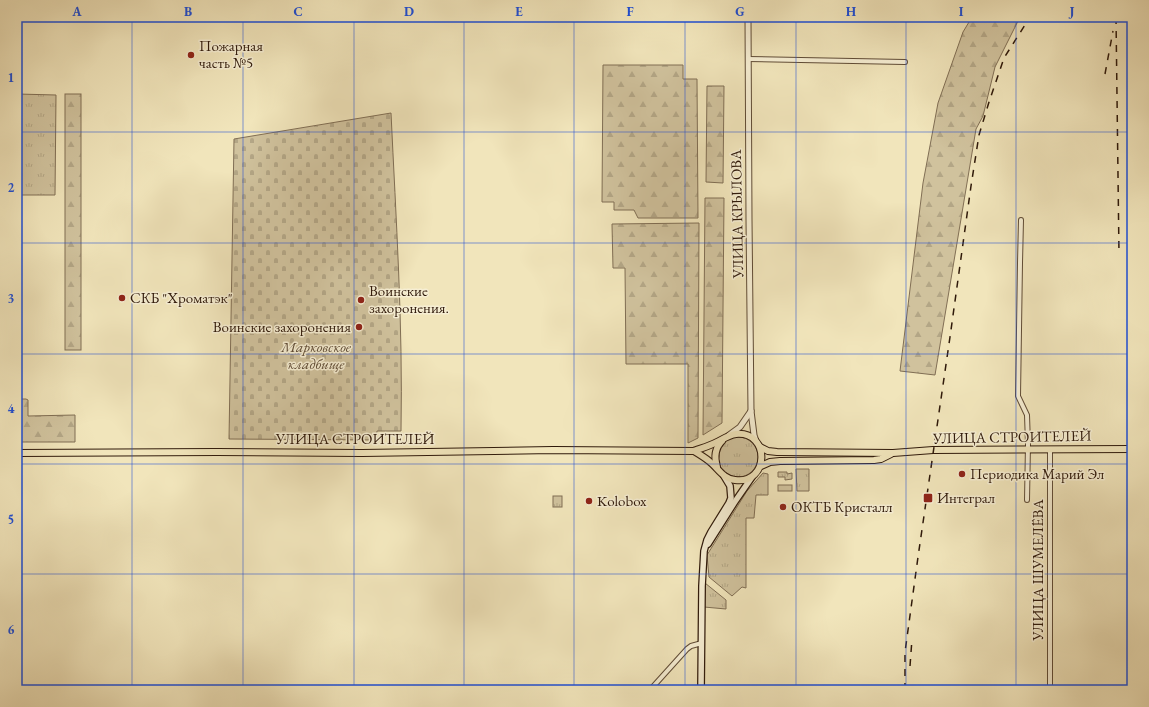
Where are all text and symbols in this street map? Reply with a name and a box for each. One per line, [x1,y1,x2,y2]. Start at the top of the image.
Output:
text: A [71,3,82,20]
text: B [184,3,192,20]
text: C [293,3,303,20]
text: D [404,3,414,20]
text: E [515,3,523,20]
text: F [626,3,634,20]
text: G [735,3,745,20]
text: H [846,3,857,20]
text: I [959,3,964,20]
text: J [1068,3,1075,20]
place label: Пожарная часть №5 [199,36,263,72]
marker: Пожарная часть №5 [186,50,196,60]
text: 1 [8,69,15,86]
street label: УЛИЦА КРЫЛОВА [726,149,747,280]
text: 2 [8,179,15,196]
place label: Воинские захоронения. [369,281,449,317]
place label: СКБ "Хроматэк" [130,288,233,307]
text: 3 [8,290,15,307]
marker: СКБ "Хроматэк" [117,293,127,303]
marker: Воинские захоронения. [356,295,366,305]
place label: Воинские захоронения [213,317,351,336]
marker: Воинские захоронения [354,322,364,332]
park label: Марковское кладбище [280,337,352,373]
text: 4 [8,400,15,417]
street label: УЛИЦА СТРОИТЕЛЕЙ [932,426,1091,447]
street label: УЛИЦА СТРОИТЕЛЕЙ [275,429,434,448]
place label: Периодика Марий Эл [970,464,1104,483]
marker: Периодика Марий Эл [957,469,967,479]
place label: Интеграл [937,488,995,507]
place label: Kolobox [597,491,647,510]
marker: Интеграл [922,492,934,504]
marker: Kolobox [584,496,594,506]
place label: ОКТБ Кристалл [791,497,893,516]
street label: УЛИЦА ШУМЕЛЁВА [1028,499,1047,642]
marker: ОКТБ Кристалл [778,502,788,512]
text: 5 [8,511,14,528]
text: 6 [8,621,15,638]

